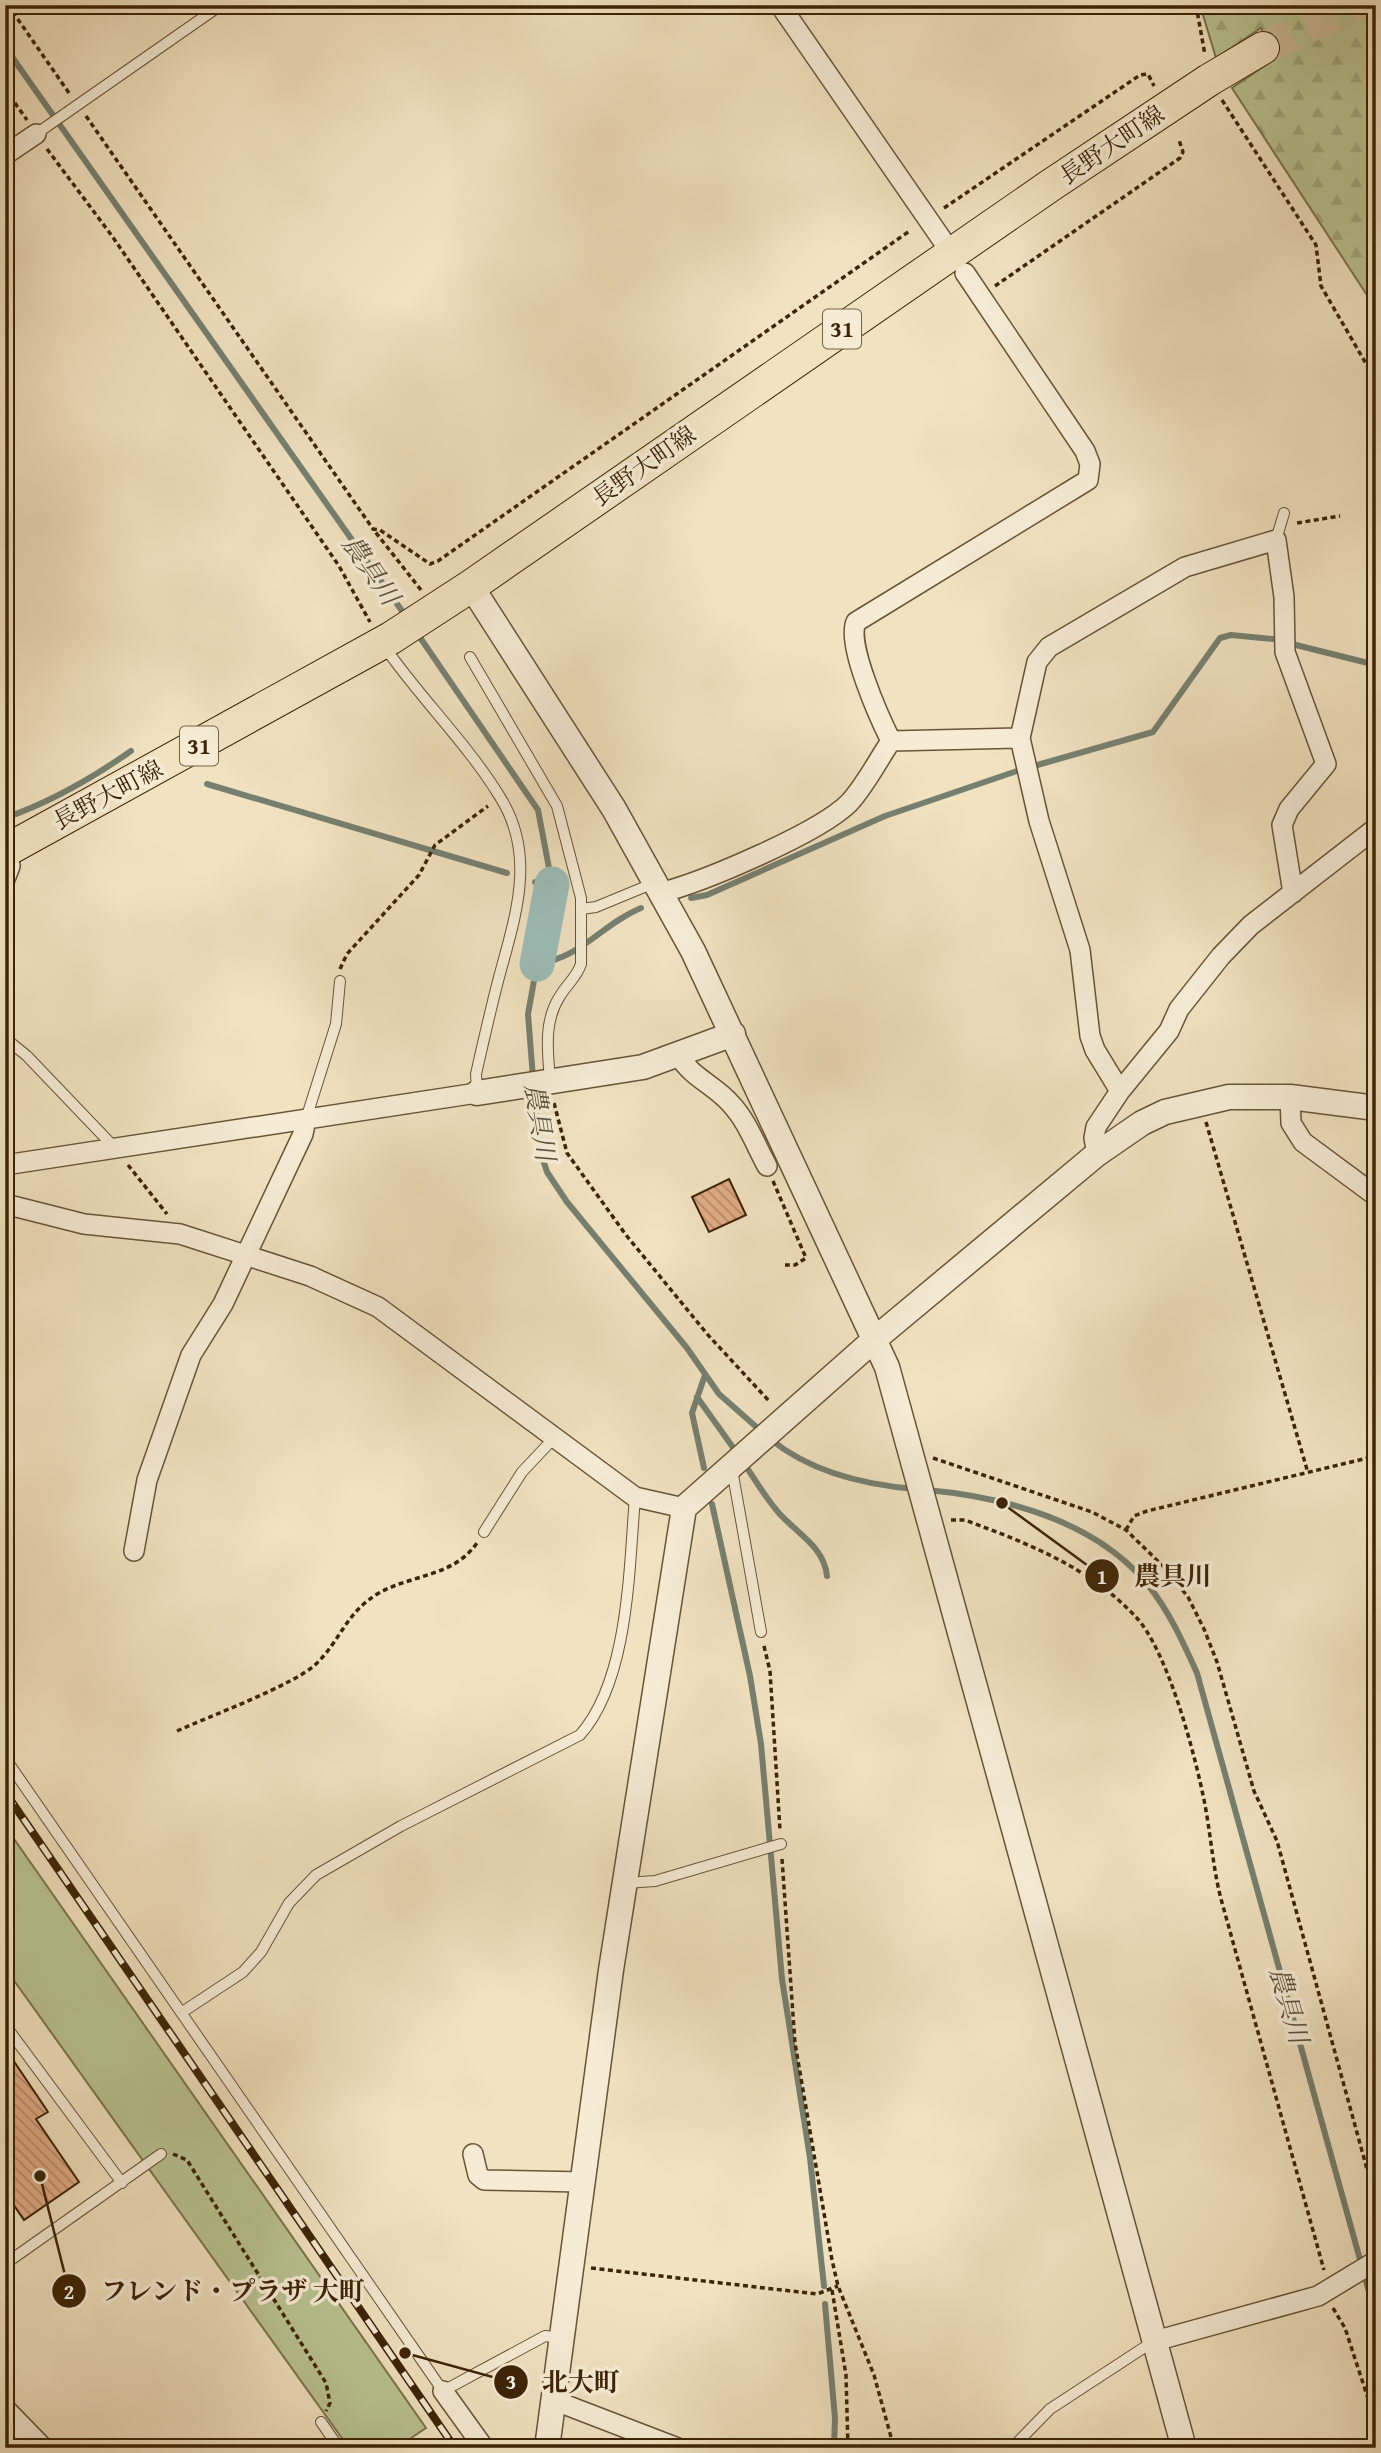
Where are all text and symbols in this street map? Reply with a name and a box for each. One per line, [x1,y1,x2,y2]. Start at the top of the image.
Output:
street label: 長野大町線 [1052,97,1171,193]
road number: 31 [823,310,861,348]
street label: 長野大町線 [585,417,703,514]
water label: 農具川 [333,527,411,615]
road number: 31 [180,726,218,766]
street label: 長野大町線 [47,751,169,838]
water label: 農具川 [515,1080,566,1166]
callout: 農具川 [1085,1553,1226,1600]
text: 農具川 [1134,1556,1212,1595]
text: 1 [1097,1561,1107,1592]
water label: 農具川 [1260,1962,1320,2051]
callout: フレンド・プラザ 大町 [52,2268,380,2315]
text: フレンド・プラザ 大町 [101,2271,365,2310]
text: 2 [64,2276,74,2307]
callout: 北大町 [493,2359,634,2406]
text: 北大町 [542,2362,620,2401]
text: 3 [506,2366,516,2397]

